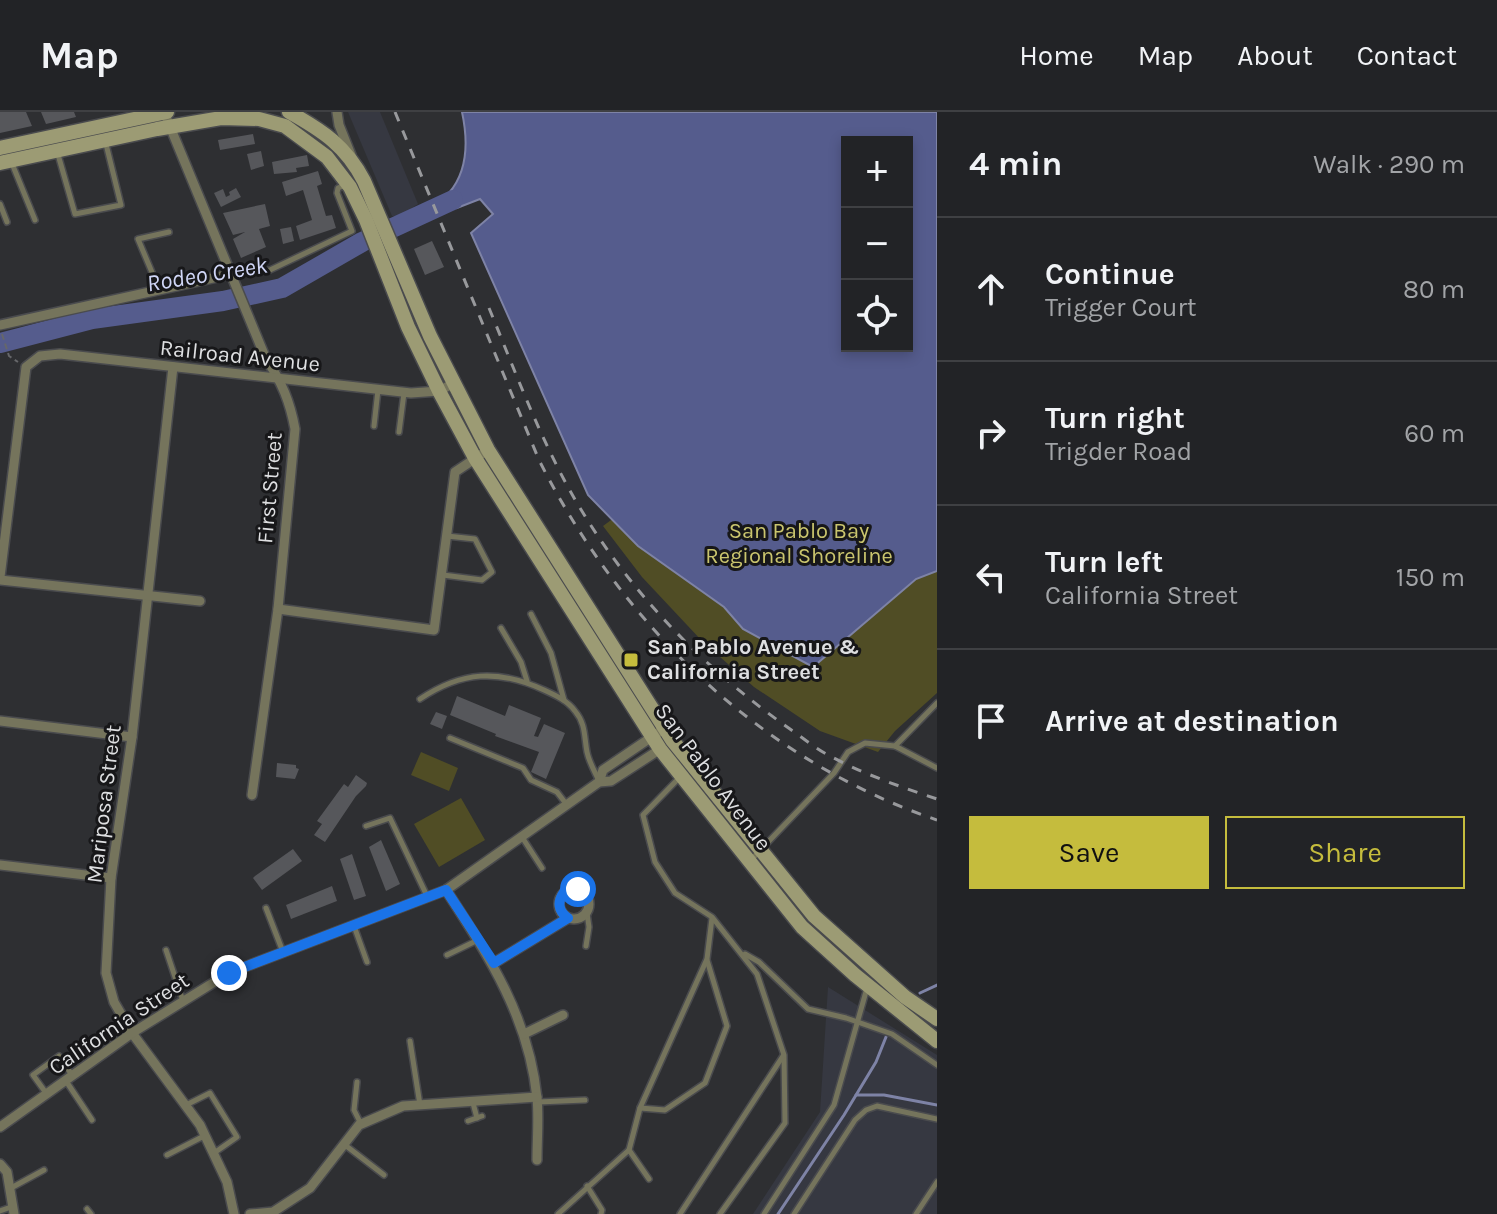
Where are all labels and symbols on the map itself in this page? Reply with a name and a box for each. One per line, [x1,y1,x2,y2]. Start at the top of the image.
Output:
water label: Rodeo Creek [145,251,270,297]
street label: Railroad Avenue [159,335,321,377]
street label: First Street [252,431,288,545]
park label: San Pablo Bay Regional Shoreline [705,518,893,569]
place label: San Pablo Avenue & California Street [647,634,859,685]
marker: San Pablo Avenue & California Street [622,651,640,669]
street label: San Pablo Avenue [649,698,777,856]
street label: Mariposa Street [81,723,127,885]
route start [560,871,596,907]
route end [211,955,247,991]
street label: California Street [44,968,194,1080]

